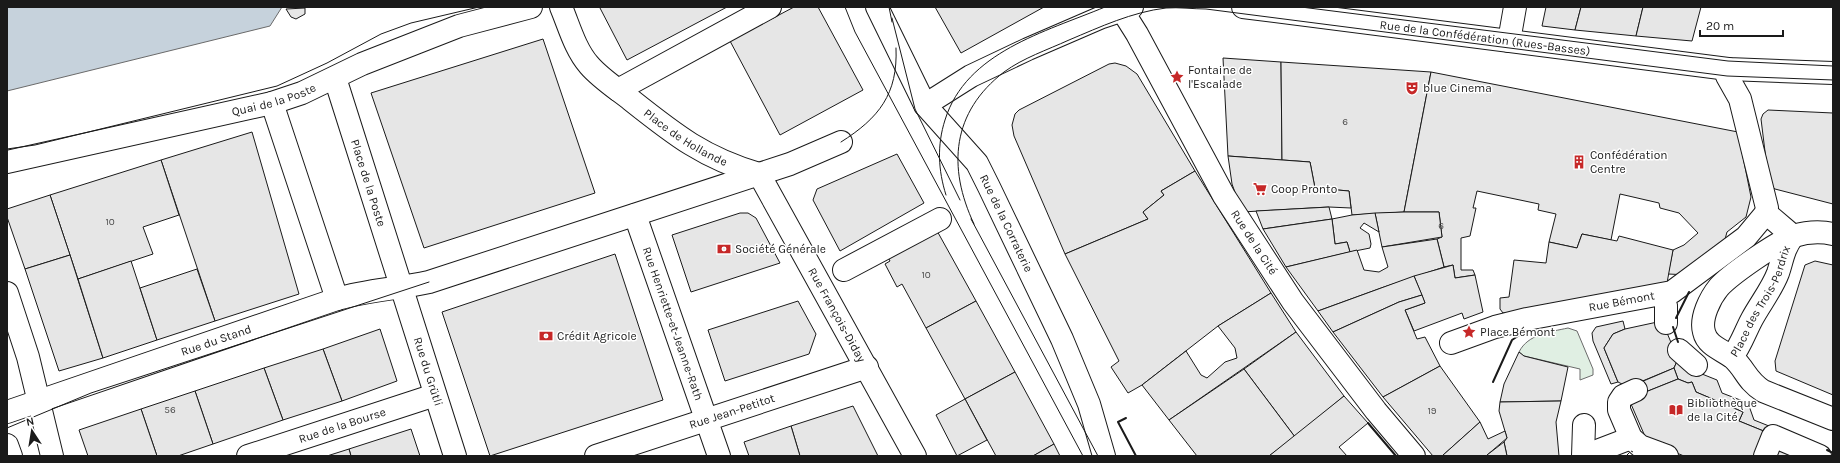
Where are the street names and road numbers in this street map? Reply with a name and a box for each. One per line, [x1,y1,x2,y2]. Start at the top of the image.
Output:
street label: Rue de la Confédération (Rues-Basses) [1379,18,1591,58]
street label: Quai de la Poste [230,80,318,119]
street label: Place de Hollande [641,106,729,169]
street label: Place de la Poste [348,137,389,228]
street label: Rue de la Corraterie [977,172,1036,274]
street label: Rue de la Cité [1228,207,1280,277]
street label: Place des Trois-Perdrix [1727,243,1793,360]
street label: Rue Henriette-et-Jeanne-Rath [640,245,706,402]
street label: Rue François-Diday [805,265,869,365]
street label: Rue Bémont [1587,288,1656,314]
street label: Rue du Stand [179,322,253,359]
street label: Rue du Grütli [411,335,446,408]
street label: Rue Jean-Petitot [687,391,777,432]
street label: Rue de la Bourse [297,405,387,446]

